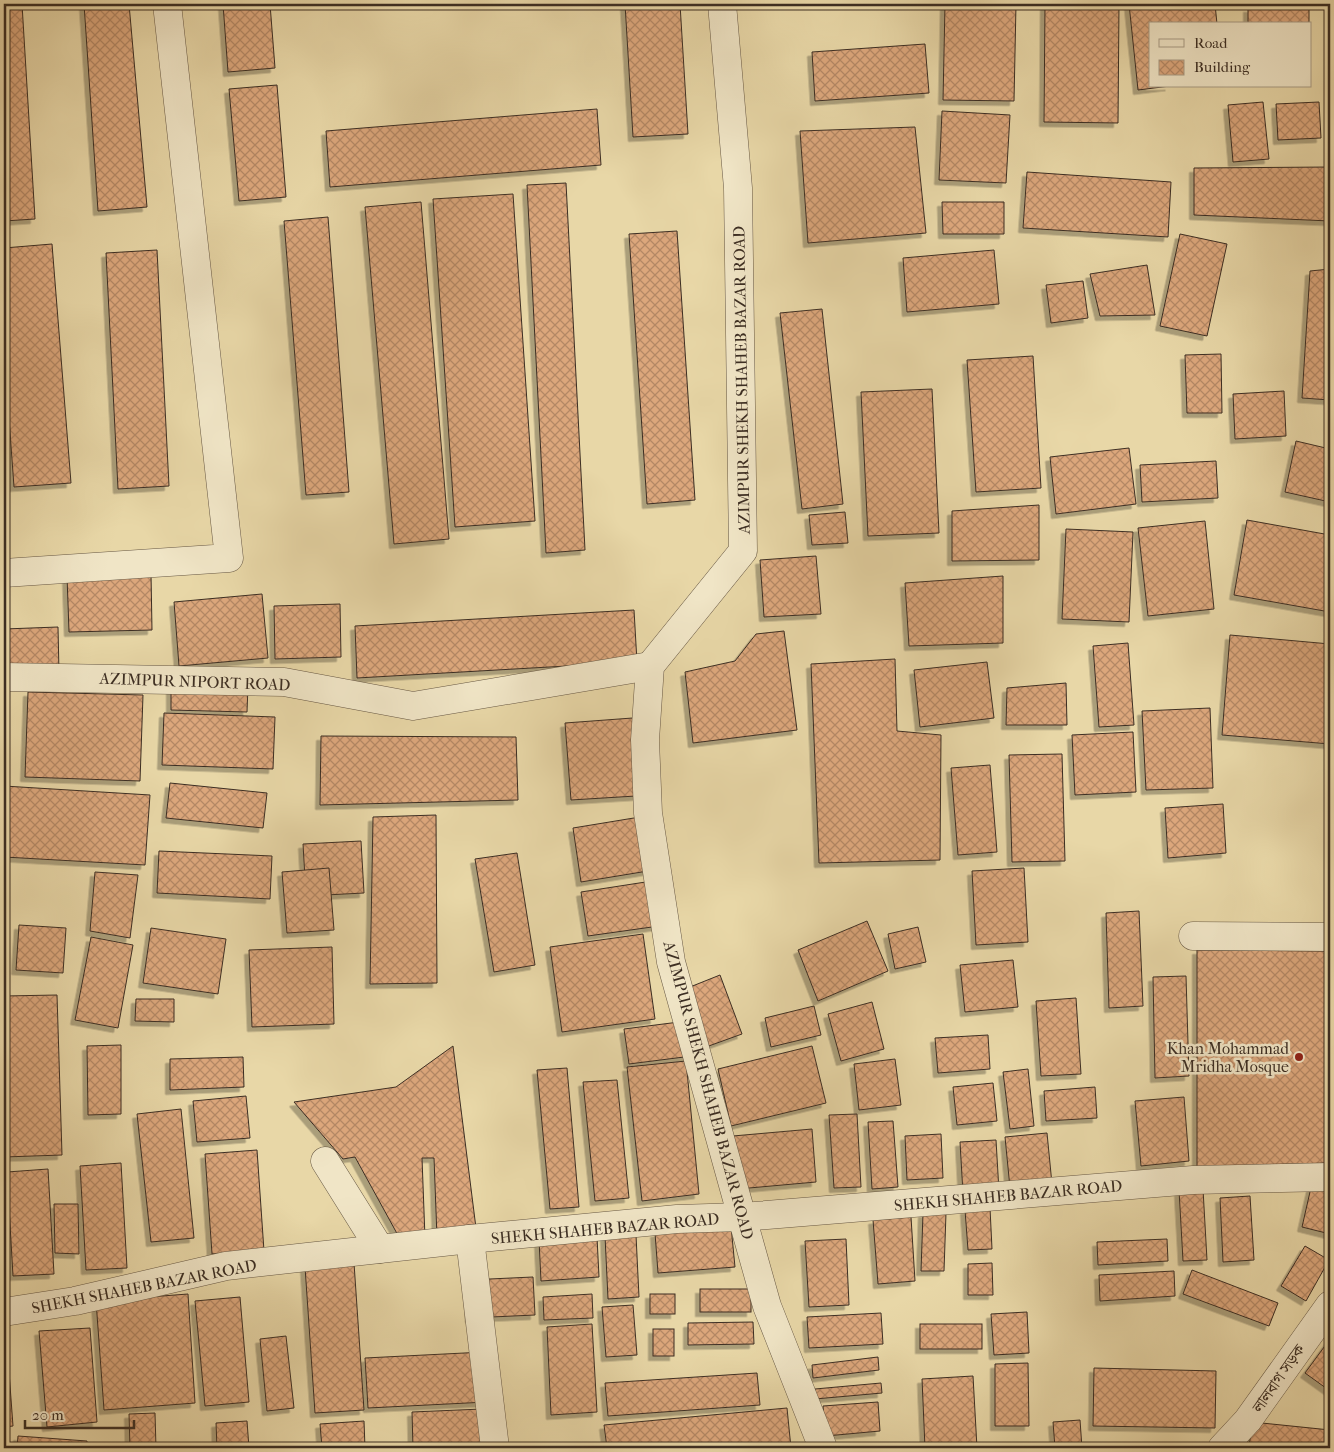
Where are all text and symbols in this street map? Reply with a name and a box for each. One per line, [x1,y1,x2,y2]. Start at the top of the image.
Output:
legend [1149,22,1312,88]
text: Road [1194,34,1228,52]
text: Building [1194,58,1251,76]
street label: AZIMPUR SHEKH SHAHEB BAZAR ROAD [729,226,754,535]
street label: AZIMPUR NIPORT ROAD [98,669,291,694]
street label: AZIMPUR SHEKH SHAHEB BAZAR ROAD [659,938,758,1241]
place label: Khan Mohammad Mridha Mosque [1167,1039,1289,1076]
marker: Khan Mohammad Mridha Mosque [1293,1051,1305,1063]
street label: SHEKH SHAHEB BAZAR ROAD [893,1176,1123,1215]
street label: SHEKH SHAHEB BAZAR ROAD [490,1209,720,1248]
street label: SHEKH SHAHEB BAZAR ROAD [30,1255,258,1318]
street label: লালবাগ সড়ক [1248,1340,1309,1417]
scale bar [25,1397,134,1429]
text: 20 m [32,1406,64,1424]

